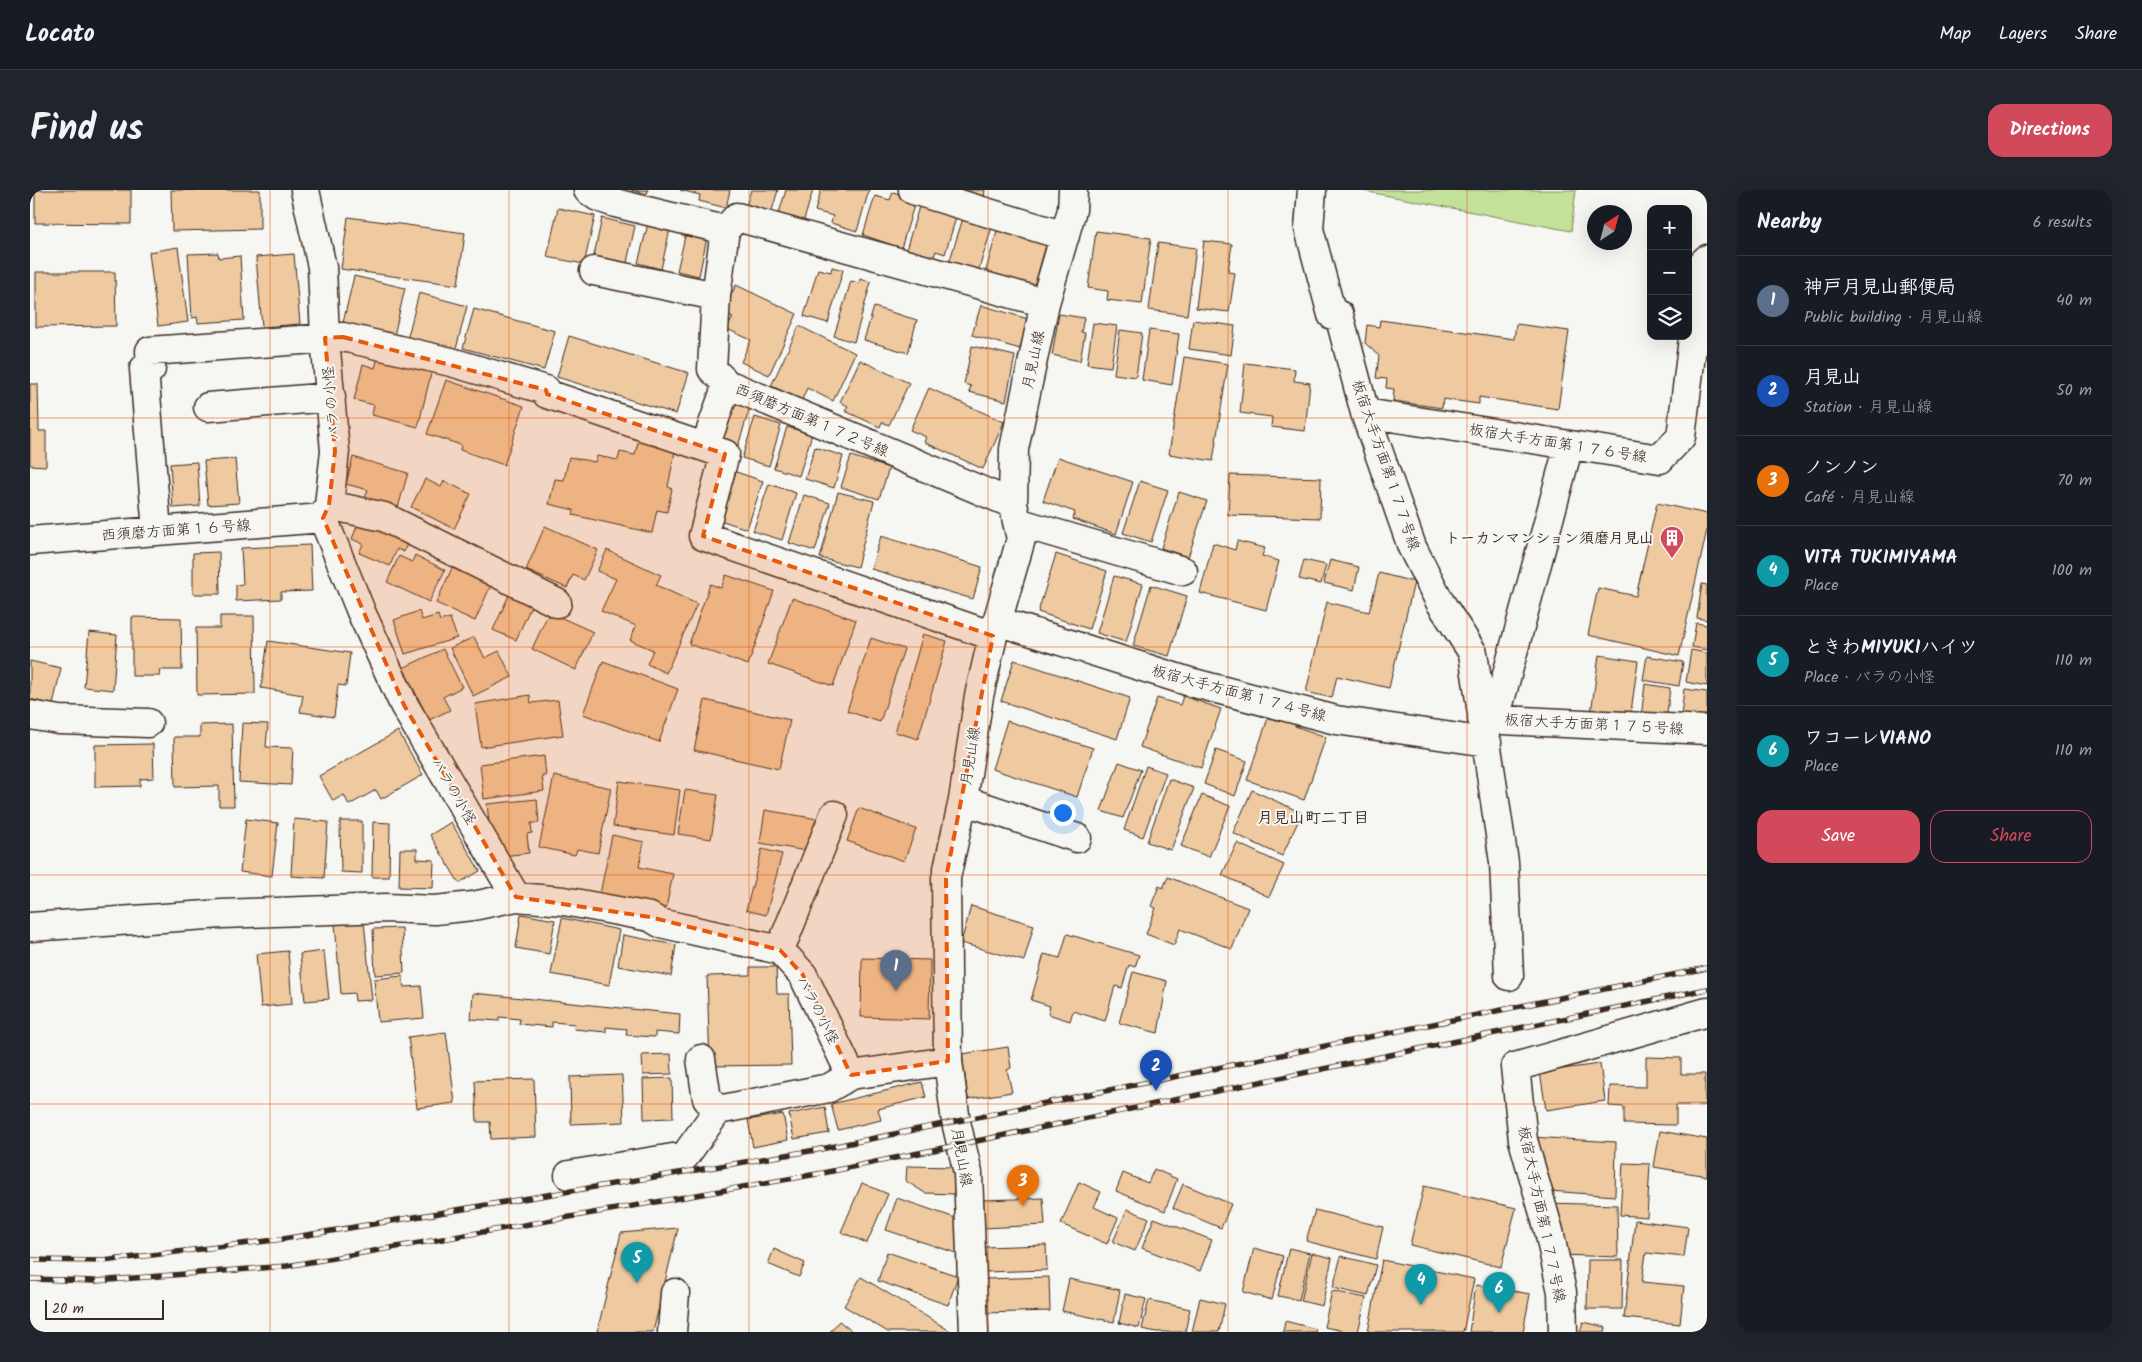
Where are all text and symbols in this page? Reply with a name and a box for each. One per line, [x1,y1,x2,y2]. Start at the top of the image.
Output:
text: Locato [25,15,95,54]
text: Map [1940,20,1971,49]
text: Layers [1999,20,2047,49]
text: Share [2075,20,2117,49]
text: Find us [30,102,143,158]
button: Directions [1988,104,2112,157]
north arrow [1587,205,1632,250]
map controls [1647,205,1692,340]
button: + [1647,205,1692,250]
text: Nearby [1757,206,1822,239]
text: 6 results [2033,210,2092,235]
button: − [1647,250,1692,295]
text: 神戸月見山郵便局 [1804,273,1956,303]
text: 1 [1771,288,1775,313]
text: 40 m [2056,288,2092,313]
button: layers [1647,295,1692,340]
text: Public building · 月見山線 [1804,305,1982,330]
street label: 月見山線 [1016,328,1052,392]
text: 月見山 [1804,363,1861,393]
street label: バラの小怪 [317,365,347,441]
street label: 板宿大手方面第１７７号線 [1344,376,1426,554]
street label: 西須磨方面第１７２号線 [731,378,892,464]
text: 2 [1768,378,1778,403]
text: 50 m [2056,378,2092,403]
text: Station · 月見山線 [1804,395,1933,420]
street label: 板宿大手方面第１７６号線 [1467,418,1649,470]
text: ノンノン [1804,453,1879,483]
text: 3 [1769,468,1777,493]
text: 70 m [2057,468,2092,493]
text: Café · 月見山線 [1804,485,1915,510]
street label: 西須磨方面第１６号線 [100,514,252,548]
building icon: トーカンマンション須磨月見山 [1659,525,1685,559]
place label: トーカンマンション須磨月見山 [1445,527,1654,551]
text: VITA TUKIMIYAMA [1804,543,1958,573]
text: 4 [1769,558,1777,583]
text: 100 m [2052,558,2092,583]
text: Place [1804,573,1838,598]
text: ときわMIYUKIハイツ [1804,633,1978,663]
text: 5 [1769,648,1777,673]
text: 110 m [2055,648,2092,673]
street label: 板宿大手方面第１７４号線 [1149,659,1329,729]
text: Place · バラの小怪 [1804,665,1935,690]
street label: 板宿大手方面第１７５号線 [1503,708,1684,742]
text: ワコーレVIANO [1804,724,1931,754]
street label: 月見山線 [954,725,988,788]
text: 6 [1769,738,1777,763]
text: 110 m [2055,738,2092,763]
street label: バラの小怪 [424,753,482,830]
text: Place [1804,754,1838,779]
your location [1050,800,1076,826]
district label: 月見山町二丁目 [1257,806,1369,831]
button: Save [1757,810,1920,863]
button: Share [1930,810,2092,863]
pin: 1 [880,950,912,991]
street label: バラの小怪 [789,972,845,1049]
pin: 2 [1140,1050,1172,1091]
street label: 板宿大手方面第１７７号線 [1511,1124,1571,1305]
street label: 月見山線 [944,1126,978,1189]
pin: 3 [1007,1165,1039,1206]
pin: 5 [621,1242,653,1283]
pin: 4 [1405,1264,1437,1305]
pin: 6 [1483,1272,1515,1313]
scale bar [45,1297,164,1320]
text: 20 m [52,1298,84,1320]

